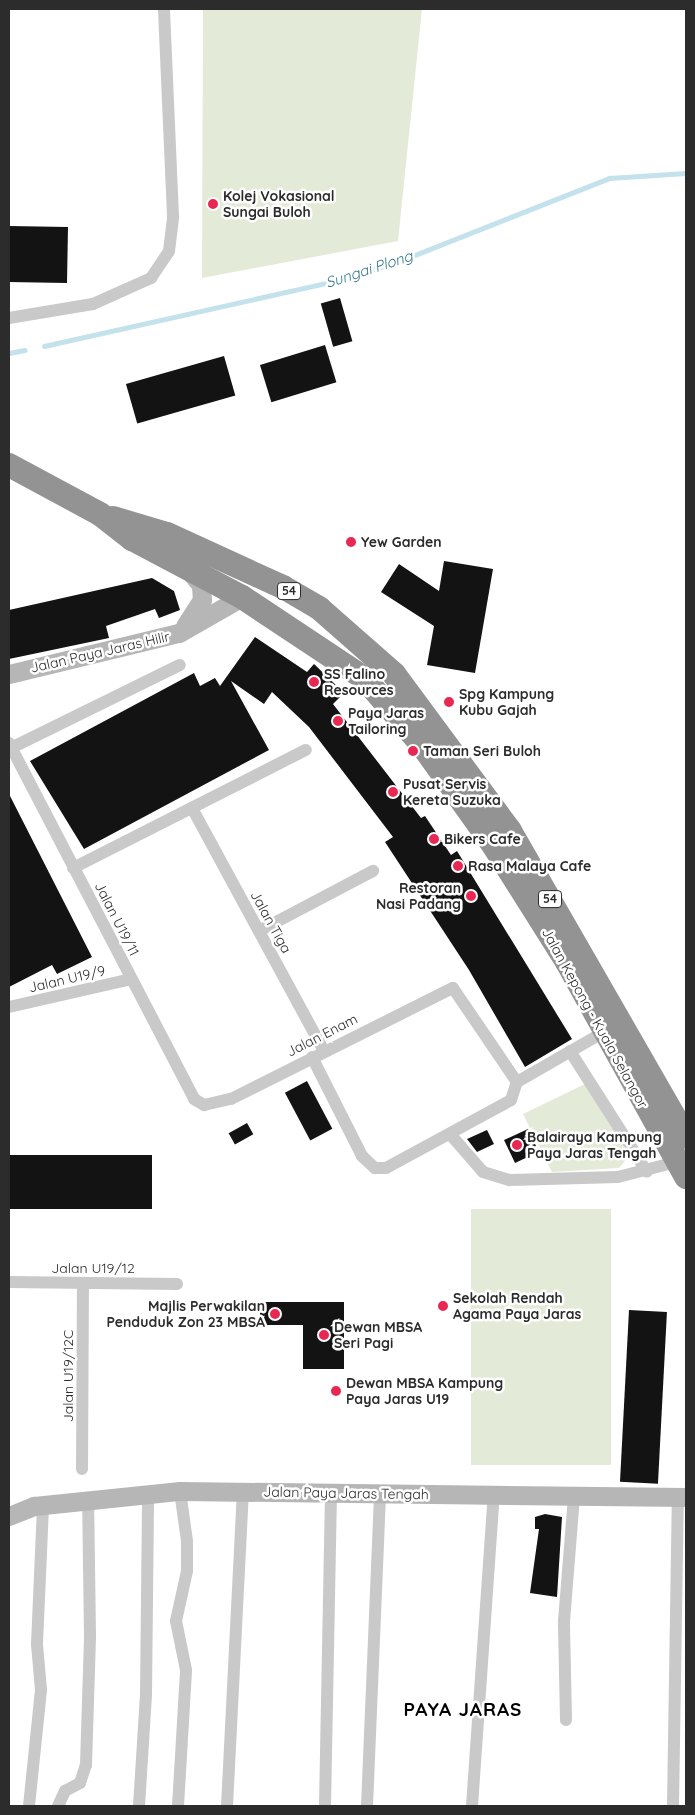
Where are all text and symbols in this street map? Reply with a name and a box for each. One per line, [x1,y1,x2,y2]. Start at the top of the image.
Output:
place label: Kolej Vokasional Sungai Buloh [223,188,335,220]
marker: Kolej Vokasional Sungai Buloh [207,198,219,210]
water label: Sungai Plong [323,246,415,292]
place label: Yew Garden [361,534,442,550]
marker: Yew Garden [345,536,357,548]
road number: 54 [276,582,302,600]
street label: Jalan Paya Jaras Hilir [29,628,171,676]
place label: SS Falino Resources [324,666,394,699]
marker: SS Falino Resources [308,676,320,688]
place label: Spg Kampung Kubu Gajah [459,686,554,719]
marker: Spg Kampung Kubu Gajah [443,696,455,708]
place label: Paya Jaras Tailoring [348,705,424,738]
marker: Paya Jaras Tailoring [332,715,344,727]
place label: Taman Seri Buloh [423,743,541,759]
marker: Taman Seri Buloh [407,745,419,757]
place label: Pusat Servis Kereta Suzuka [403,776,501,809]
marker: Pusat Servis Kereta Suzuka [387,786,399,798]
place label: Bikers Cafe [444,831,521,847]
marker: Bikers Cafe [428,833,440,845]
place label: Rasa Malaya Cafe [468,858,591,874]
marker: Rasa Malaya Cafe [452,860,464,872]
street label: Jalan U19/11 [91,879,143,959]
place label: Restoran Nasi Padang [376,880,461,912]
street label: Jalan Tiga [247,888,295,956]
marker: Restoran Nasi Padang [465,890,477,902]
road number: 54 [538,890,562,909]
street label: Jalan Kepong - Kuala Selangor [538,925,652,1111]
street label: Jalan U19/9 [27,962,107,996]
street label: Jalan Enam [284,1010,360,1060]
place label: Balairaya Kampung Paya Jaras Tengah [527,1129,662,1162]
marker: Balairaya Kampung Paya Jaras Tengah [511,1139,523,1151]
street label: Jalan U19/12 [51,1260,135,1276]
place label: Sekolah Rendah Agama Paya Jaras [453,1290,581,1322]
place label: Majlis Perwakilan Penduduk Zon 23 MBSA [106,1298,265,1330]
marker: Sekolah Rendah Agama Paya Jaras [437,1300,449,1312]
marker: Majlis Perwakilan Penduduk Zon 23 MBSA [269,1308,281,1320]
place label: Dewan MBSA Seri Pagi [334,1319,422,1351]
marker: Dewan MBSA Seri Pagi [318,1329,330,1341]
street label: Jalan U19/12C [60,1330,76,1422]
place label: Dewan MBSA Kampung Paya Jaras U19 [346,1375,503,1408]
marker: Dewan MBSA Kampung Paya Jaras U19 [330,1385,342,1397]
street label: Jalan Paya Jaras Tengah [263,1483,429,1503]
district label: PAYA JARAS [402,1699,524,1721]

